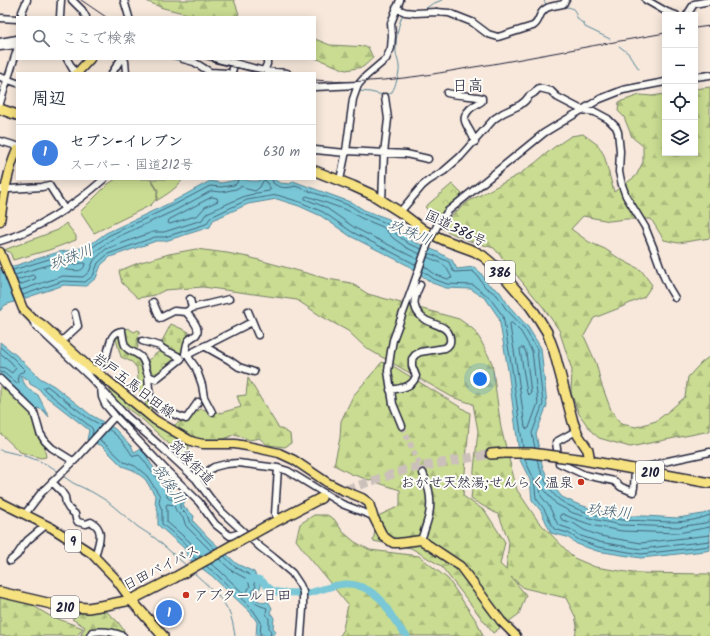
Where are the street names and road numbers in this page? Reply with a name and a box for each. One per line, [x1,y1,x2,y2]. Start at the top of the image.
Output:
street label: 国道386号 [421,204,490,253]
road number: 386 [485,261,515,283]
street label: 岩戸五馬日田線 [88,348,179,424]
street label: 筑後街道 [164,435,219,490]
road number: 210 [636,461,664,483]
road number: 9 [65,530,81,552]
street label: 日田バイパス [119,539,204,597]
road number: 210 [51,596,79,618]

